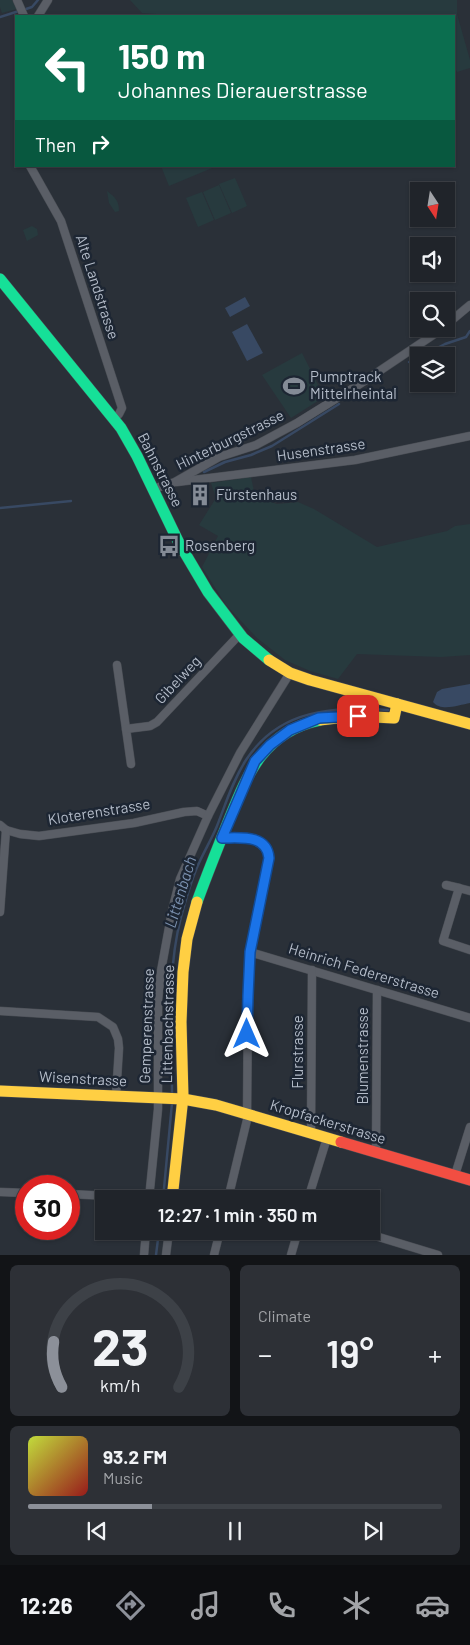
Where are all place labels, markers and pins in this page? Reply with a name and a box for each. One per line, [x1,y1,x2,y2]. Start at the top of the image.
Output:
place label: Pumptrack Mittelrheintal [310,367,397,402]
sports icon: Pumptrack Mittelrheintal [281,373,307,399]
building icon: Fürstenhaus [187,482,213,508]
place label: Fürstenhaus [216,485,297,503]
bus stop icon: Rosenberg [156,533,182,559]
place label: Rosenberg [185,536,255,554]
pin [337,695,379,737]

